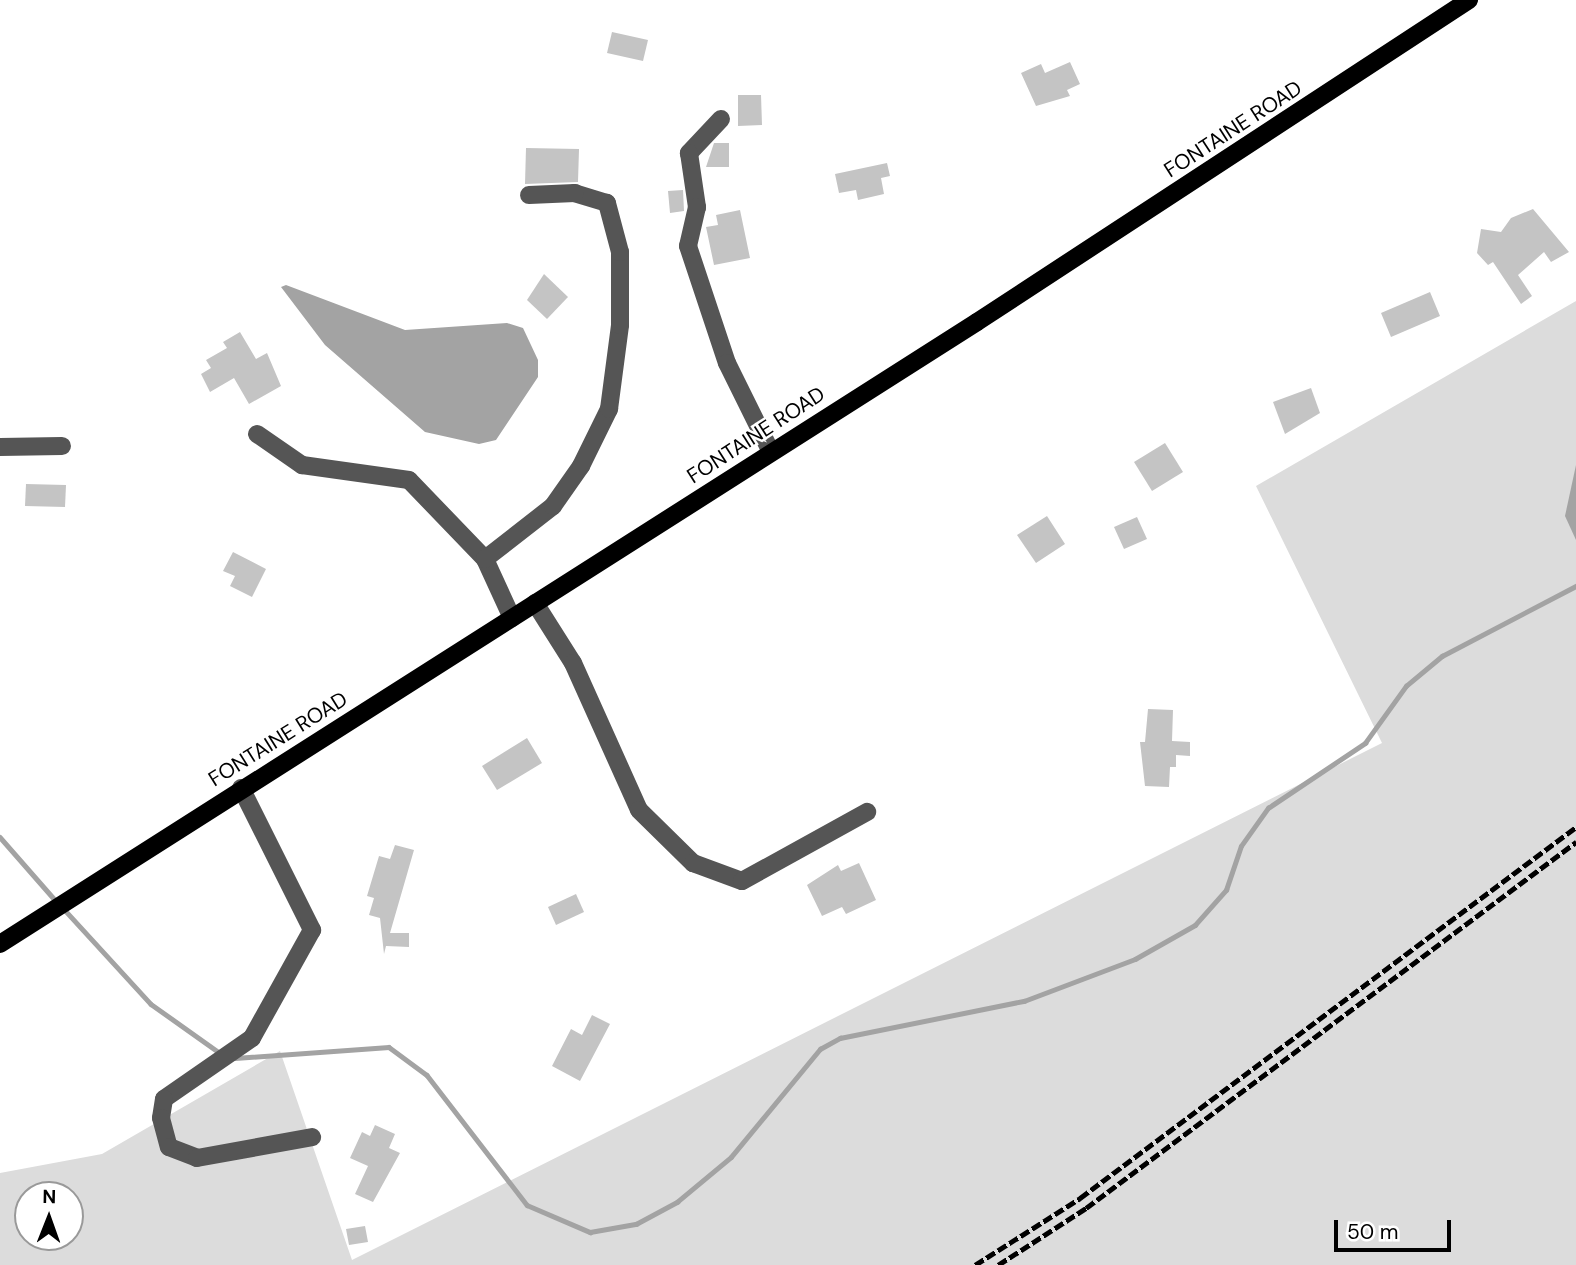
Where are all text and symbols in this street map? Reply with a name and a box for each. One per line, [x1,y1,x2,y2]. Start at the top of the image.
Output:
street label: FONTAINE ROAD [1159,75,1307,183]
street label: FONTAINE ROAD [682,381,830,489]
street label: FONTAINE ROAD [204,686,352,792]
north arrow [14,1181,84,1251]
text: N [42,1184,56,1209]
scale bar [1338,1206,1455,1250]
text: 50 m [1347,1218,1398,1246]

